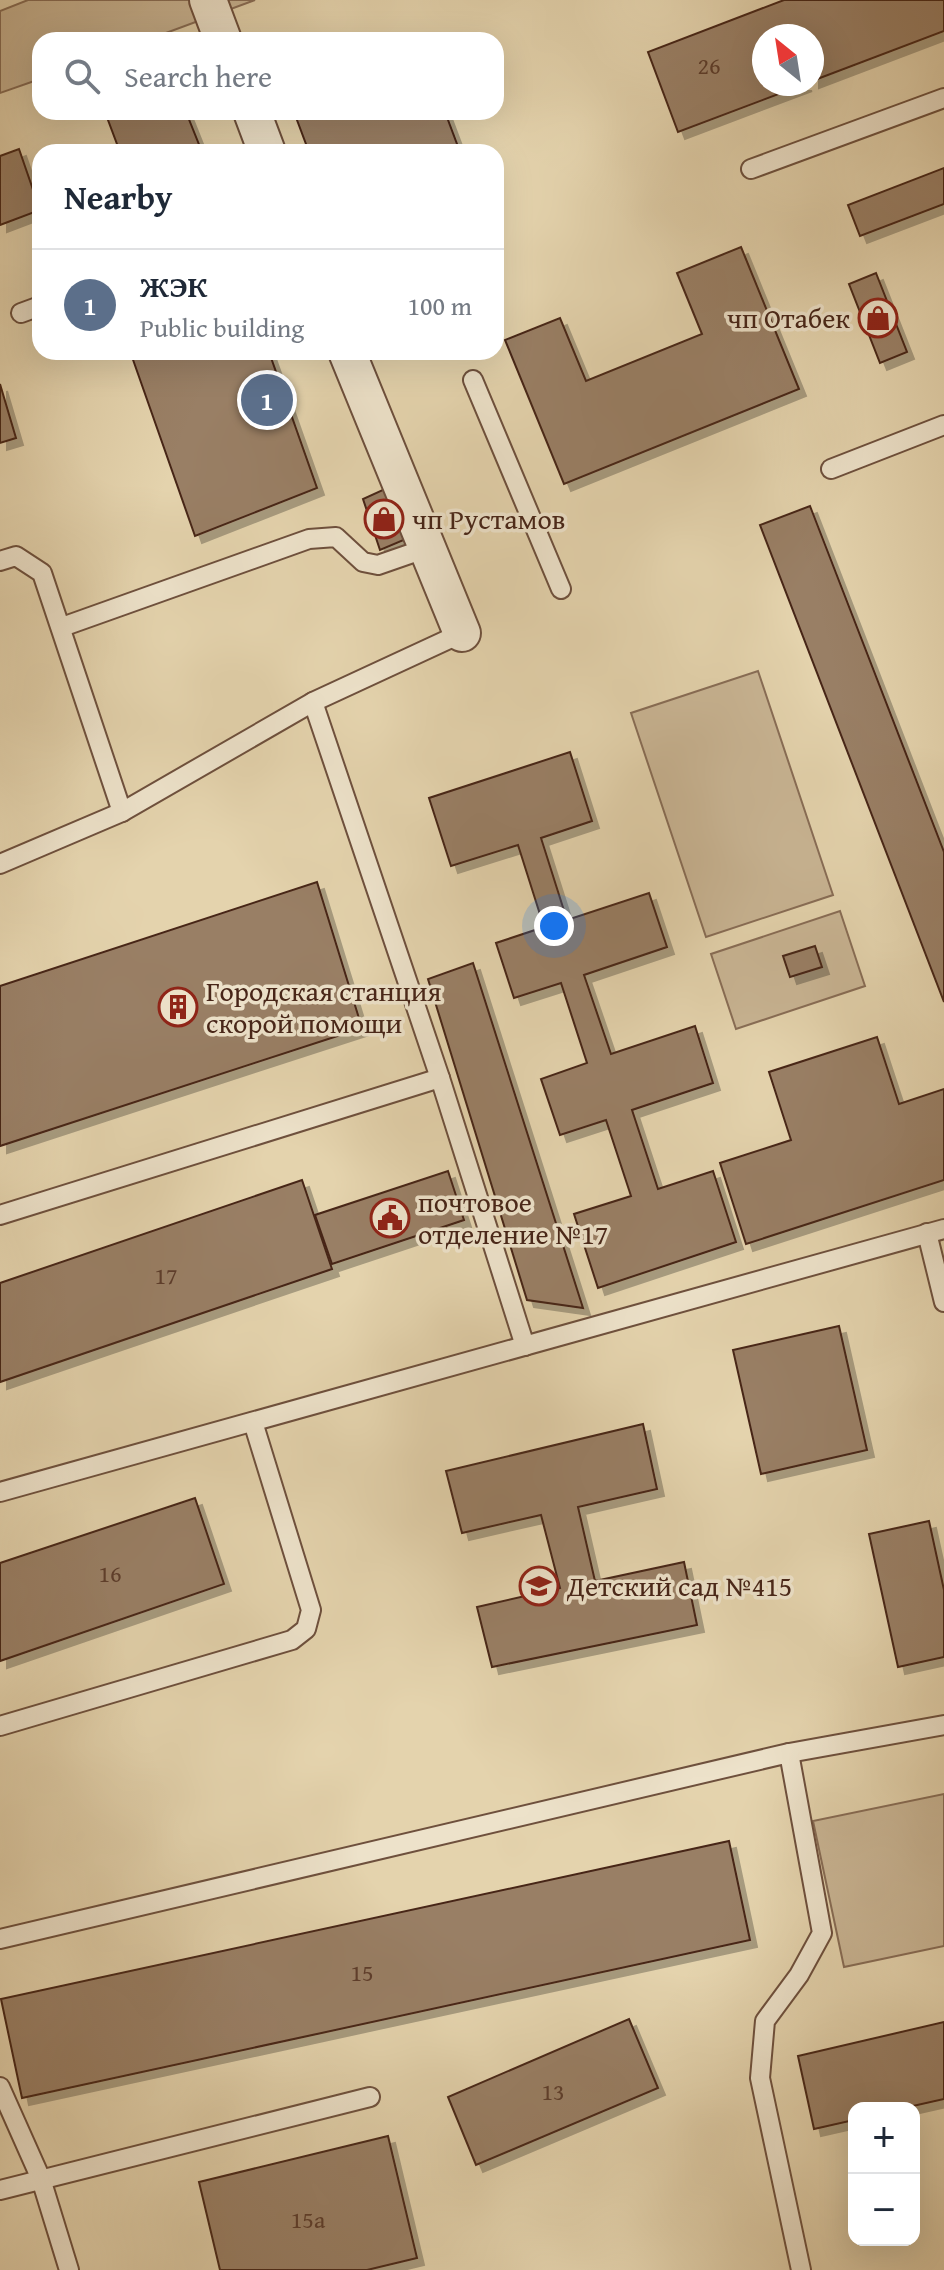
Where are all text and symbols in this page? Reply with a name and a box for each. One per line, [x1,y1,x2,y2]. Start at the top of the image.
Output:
north arrow [752,24,824,96]
search box [32,32,504,120]
house number: 26 [697,48,721,83]
icon: search [60,54,104,98]
text: Search here [124,54,272,98]
text: Nearby [64,172,173,221]
text: ЖЭК [140,264,208,308]
text: 1 [83,286,97,325]
text: 100 m [407,286,472,325]
place label: чп Отабек [727,297,850,338]
shop icon: чп Отабек [857,297,899,339]
text: Public building [140,308,304,347]
pin: 1 [241,370,293,430]
shop icon: чп Рустамов [363,498,405,540]
place label: чп Рустамов [412,498,565,539]
your location [534,906,574,946]
place label: Городская станция скорой помощи [206,970,441,1043]
building icon: Городская станция скорой помощи [157,986,199,1028]
place label: почтовое отделение №17 [418,1181,608,1254]
public building icon: почтовое отделение №17 [369,1197,411,1239]
house number: 17 [154,1258,178,1293]
house number: 16 [98,1556,122,1591]
school or university icon: Детский сад №415 [518,1565,560,1607]
place label: Детский сад №415 [566,1565,792,1606]
house number: 15 [350,1955,374,1990]
house number: 13 [541,2074,565,2109]
map controls [848,2102,920,2246]
button: + [848,2102,920,2174]
button: − [848,2174,920,2246]
house number: 15a [291,2202,326,2237]

